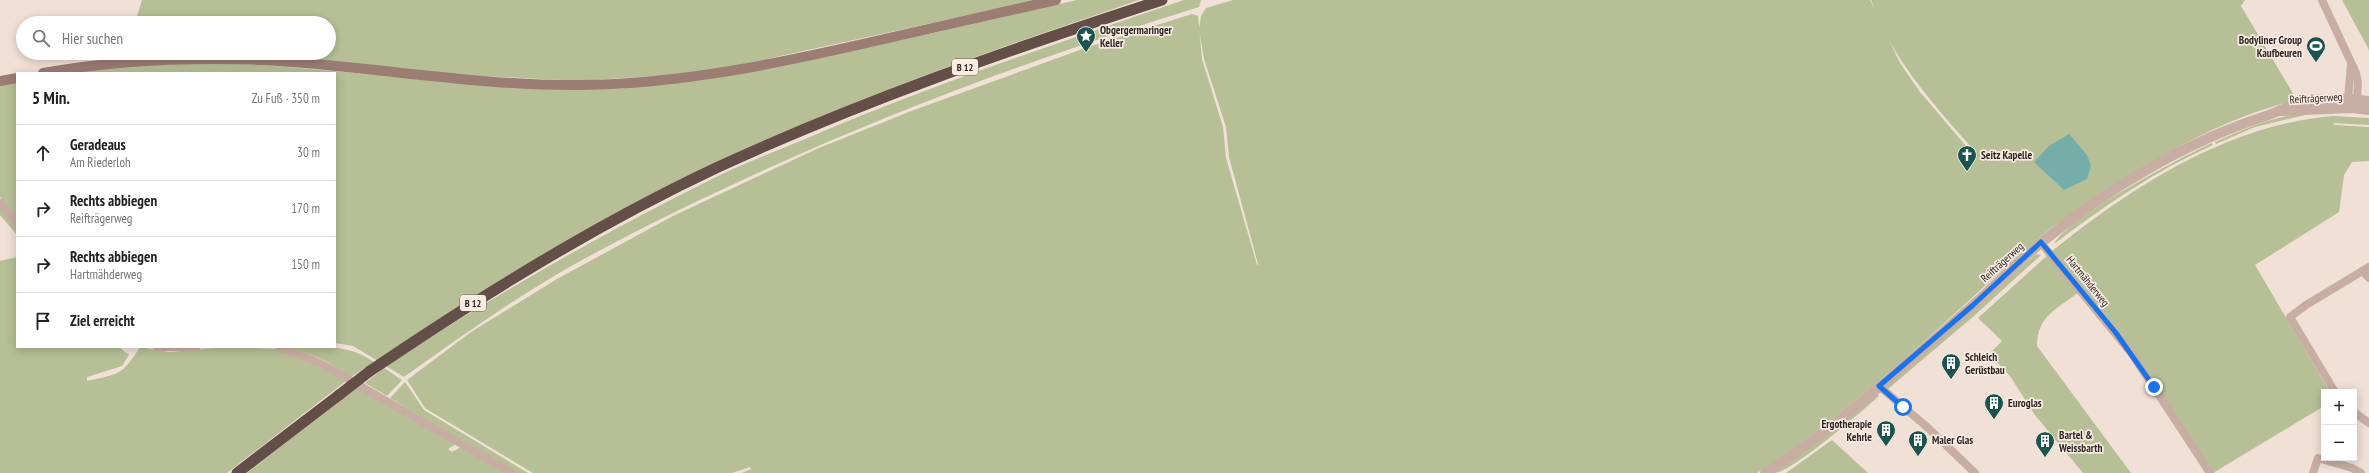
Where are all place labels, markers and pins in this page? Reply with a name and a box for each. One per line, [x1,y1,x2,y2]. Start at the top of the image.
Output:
place label: Obgergermaringer Keller [1100,23,1173,50]
place icon: Obgergermaringer Keller [1075,25,1097,53]
place label: Bodyliner Group Kaufbeuren [2239,33,2302,60]
sports icon: Bodyliner Group Kaufbeuren [2305,35,2327,63]
church icon: Seitz Kapelle [1956,144,1978,172]
place label: Seitz Kapelle [1981,148,2032,162]
place label: Schleich Gerüstbau [1965,350,2005,377]
building icon: Schleich Gerüstbau [1940,352,1962,380]
building icon: Euroglas [1983,392,2005,420]
place label: Euroglas [2008,396,2042,410]
place label: Ergotherapie Kehrle [1822,417,1872,444]
building icon: Ergotherapie Kehrle [1875,419,1897,447]
place label: Bartel & Weissbarth [2058,428,2102,455]
building icon: Maler Glas [1907,429,1929,457]
building icon: Bartel & Weissbarth [2034,430,2056,458]
place label: Maler Glas [1932,433,1973,447]

